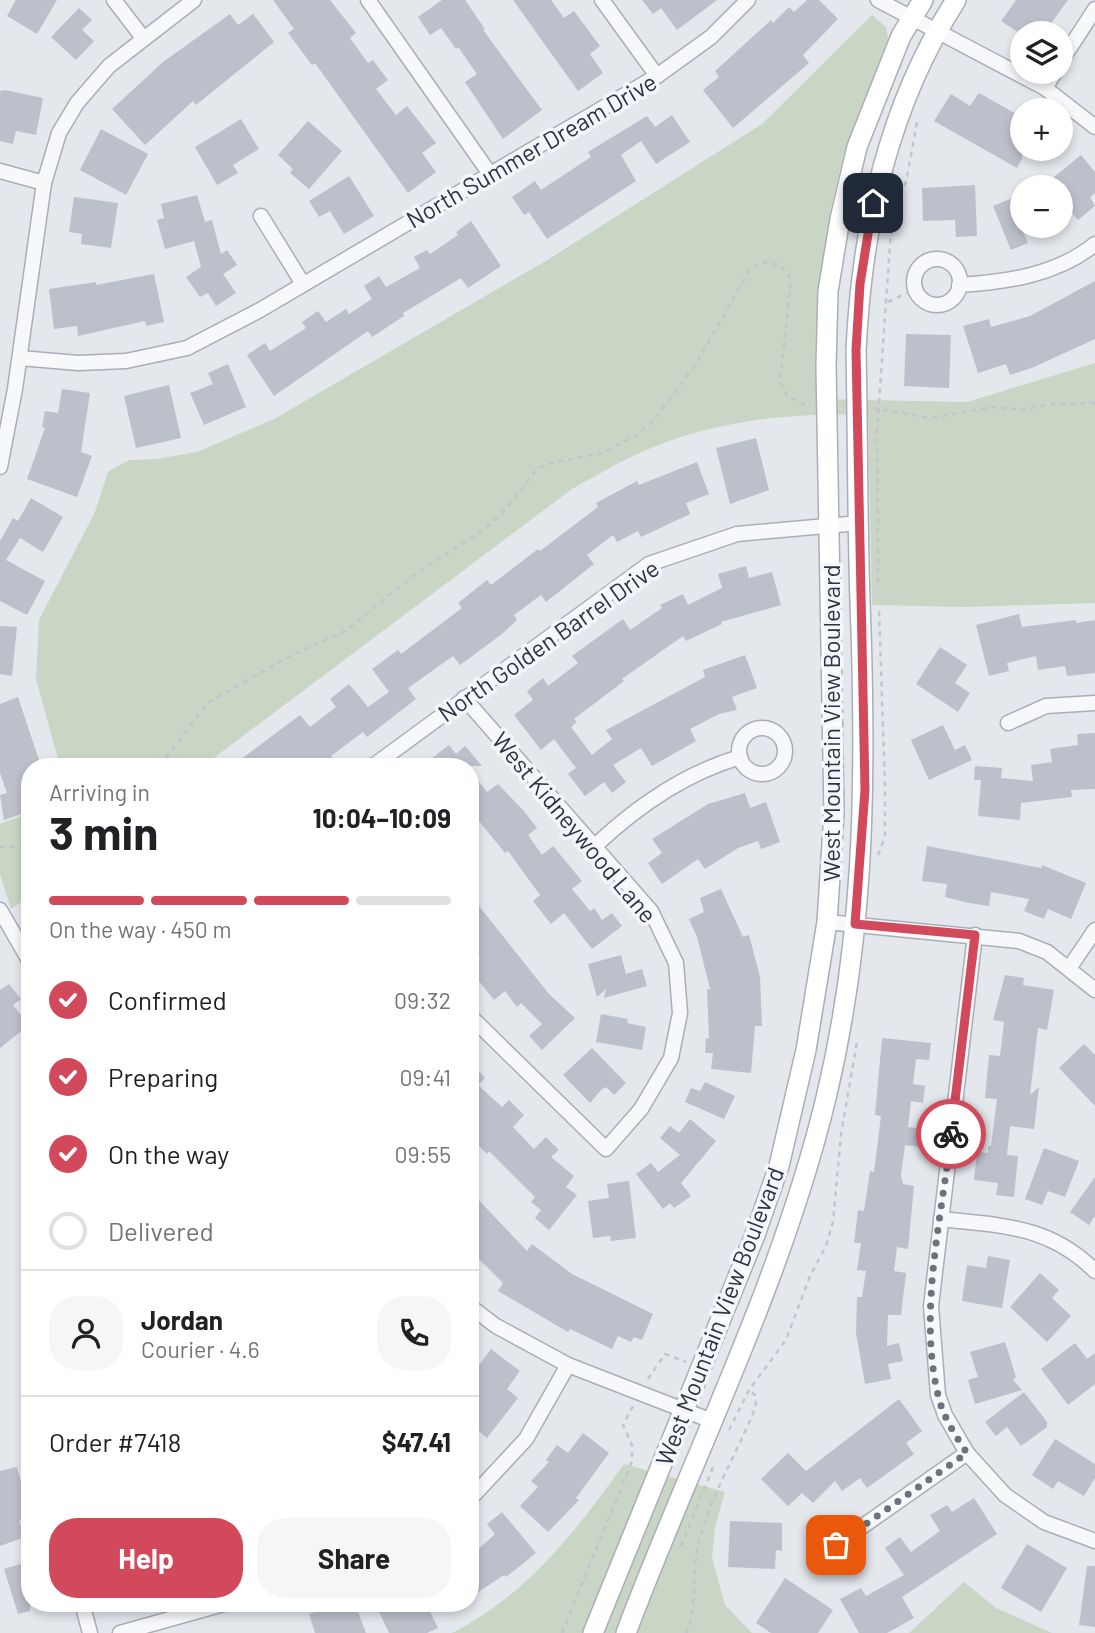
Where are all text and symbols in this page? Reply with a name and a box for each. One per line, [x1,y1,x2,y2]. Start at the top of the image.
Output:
map controls [1010,21,1073,238]
button: layers [1010,21,1073,84]
street label: North Summer Dream Drive [401,66,661,234]
button: + [1010,98,1073,161]
pin [843,173,903,233]
button: − [1010,175,1073,238]
icon: home [854,184,892,222]
street label: North Golden Barrel Drive [432,553,664,727]
street label: West Mountain View Boulevard [816,564,845,882]
street label: West Kidneywood Lane [487,726,663,928]
text: Arriving in [49,778,150,806]
text: 10:04–10:09 [312,802,451,833]
text: 3 min [49,804,158,859]
text: On the way · 450 m [49,915,231,943]
icon: check [49,981,87,1019]
text: Confirmed [108,984,227,1015]
text: 09:32 [394,986,451,1014]
icon: check [49,1058,87,1096]
text: Preparing [108,1061,218,1092]
text: 09:41 [400,1063,451,1091]
courier [916,1099,986,1169]
icon: bike [932,1115,970,1153]
icon: check [49,1135,87,1173]
text: On the way [108,1138,229,1169]
text: 09:55 [395,1140,451,1168]
street label: West Mountain View Boulevard [649,1163,789,1469]
text: Delivered [108,1215,214,1246]
button: person [49,1296,123,1370]
button: phone [377,1296,451,1370]
text: Jordan [141,1304,223,1335]
text: Courier · 4.6 [141,1335,260,1363]
text: Order #7418 [49,1426,181,1457]
text: $47.41 [382,1426,451,1457]
pin [806,1515,866,1575]
button: Help [49,1518,243,1598]
button: Share [257,1518,451,1598]
icon: bag [817,1526,855,1564]

